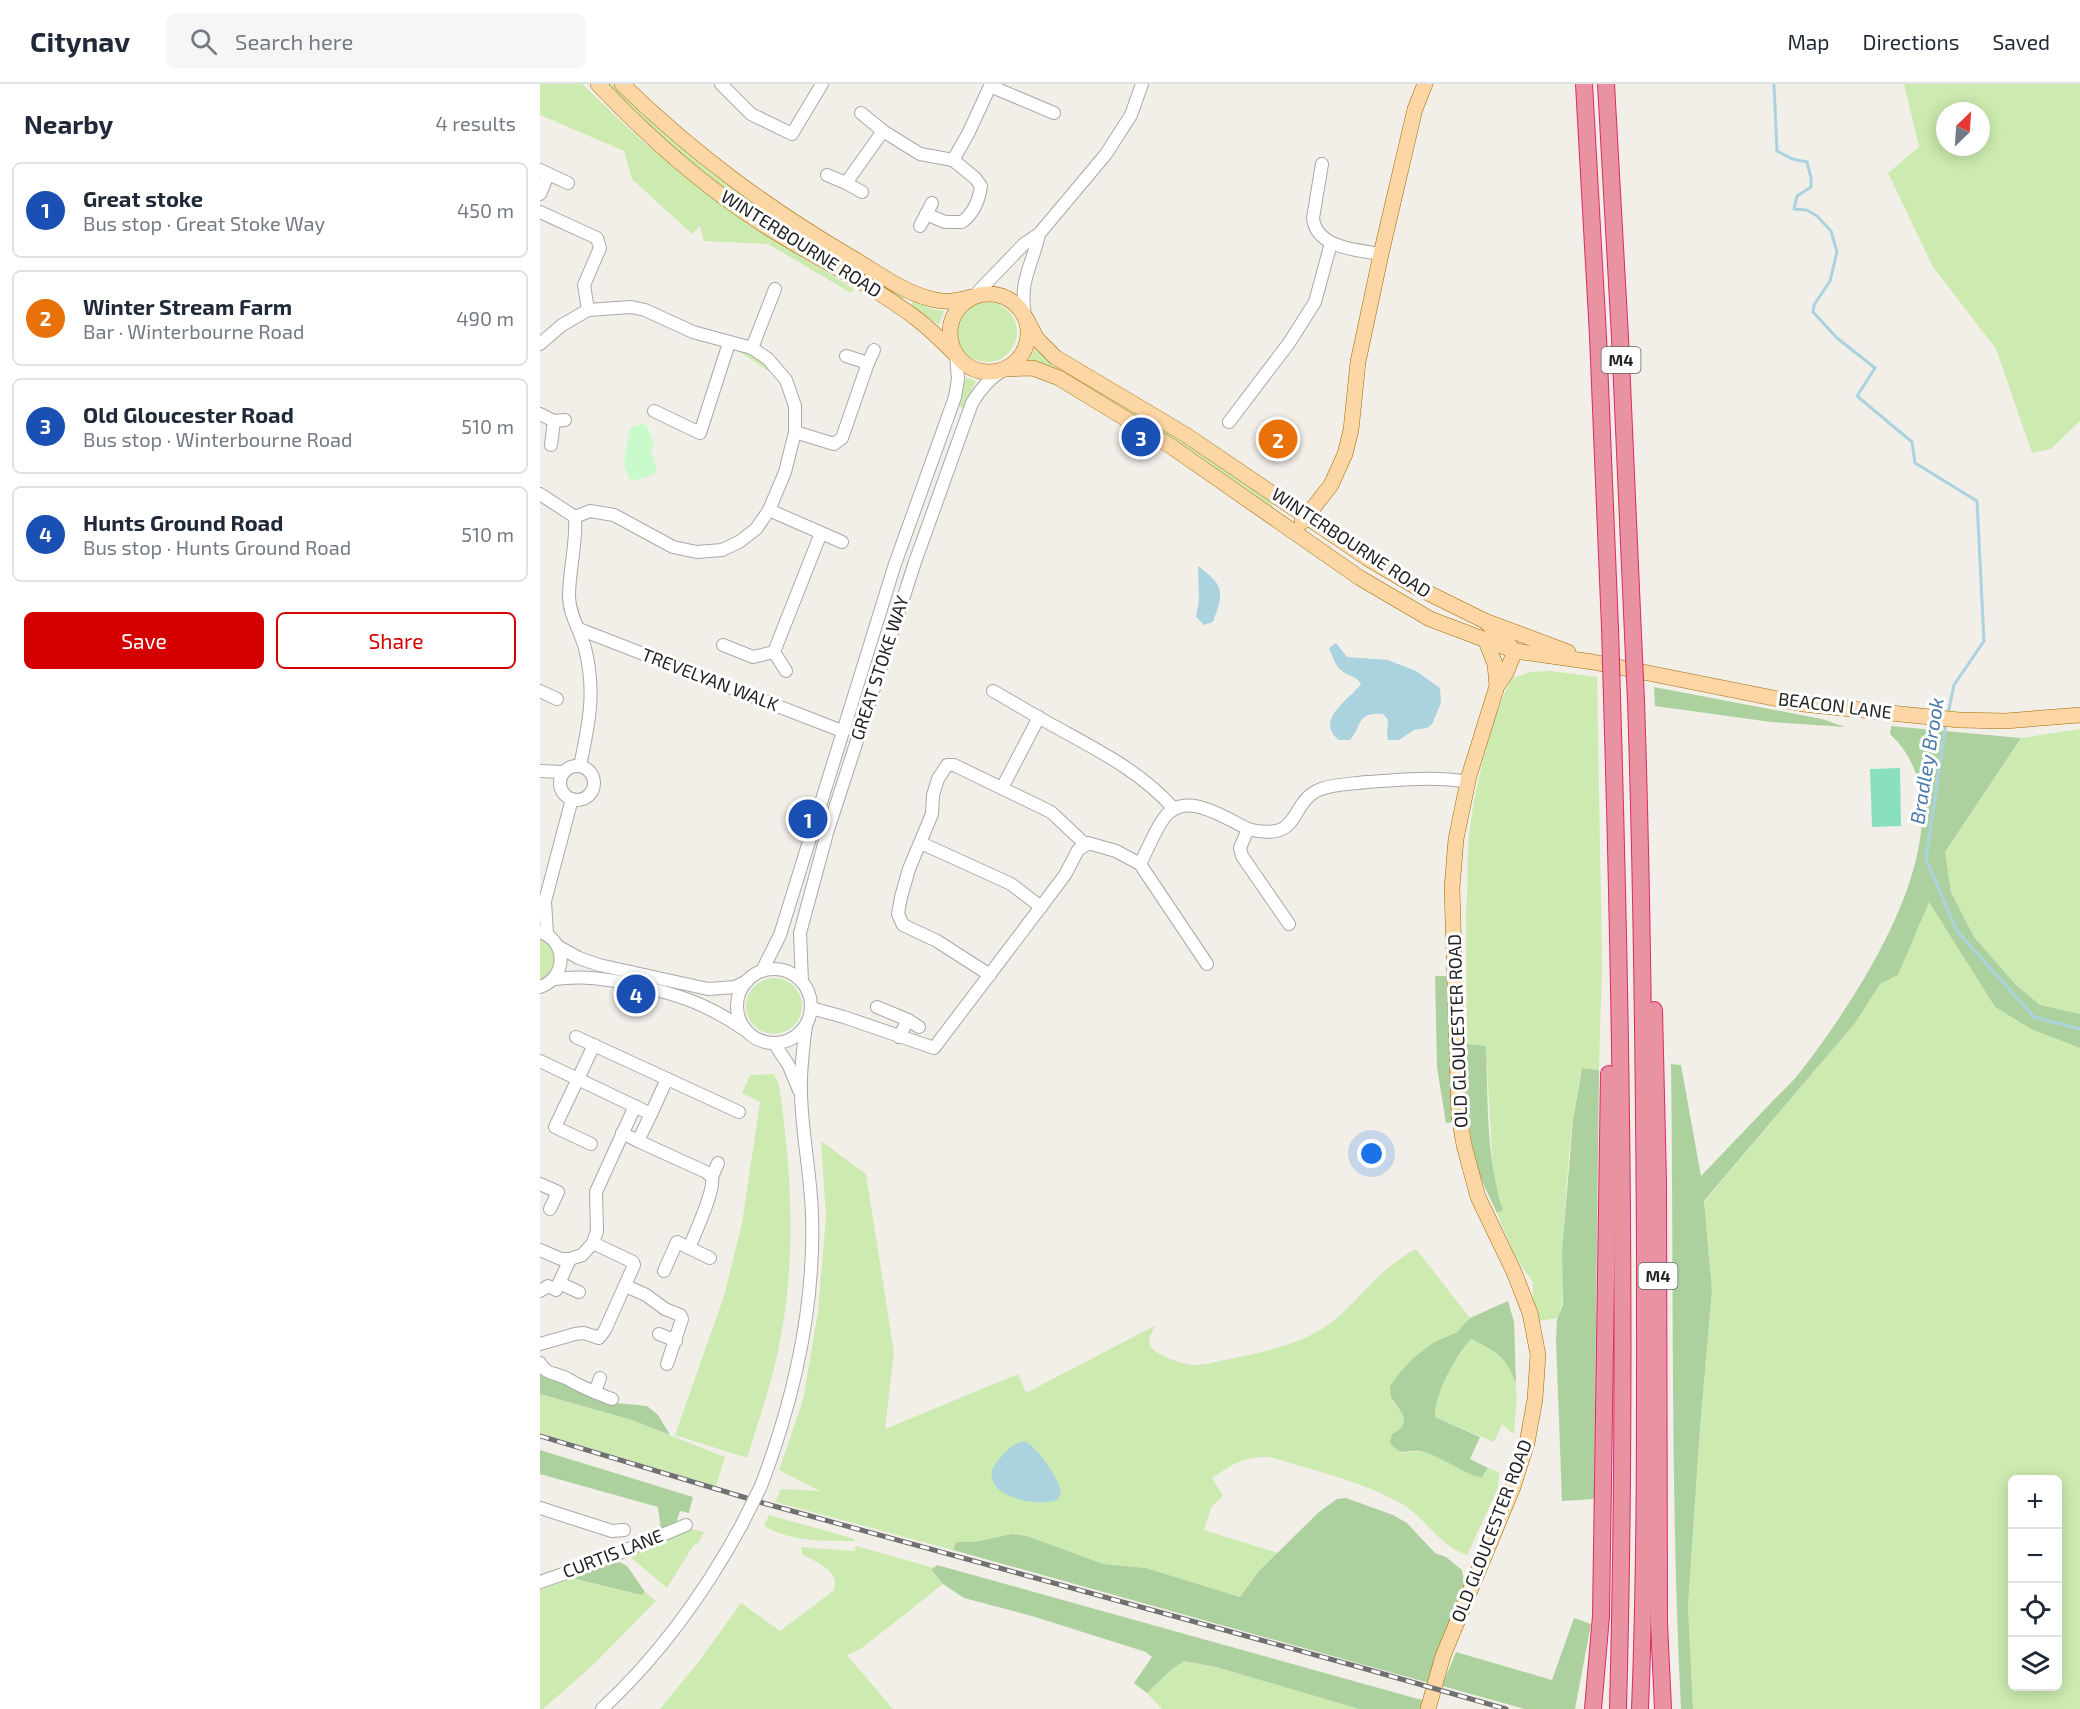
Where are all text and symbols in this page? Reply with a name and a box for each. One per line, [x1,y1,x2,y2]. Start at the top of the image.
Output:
search box [166,14,586,68]
text: Citynav [30,24,130,58]
icon: search [187,25,220,58]
text: Search here [235,28,353,54]
text: Map [1787,29,1830,54]
text: Directions [1863,29,1959,54]
text: Saved [1992,29,2050,54]
north arrow [1936,102,1990,156]
text: Nearby [24,108,113,139]
text: 4 results [436,111,516,135]
text: Great stoke [83,185,203,211]
street label: WINTERBOURNE ROAD [717,185,886,302]
text: 1 [41,198,50,222]
text: 450 m [457,198,514,222]
text: Bus stop · Great Stoke Way [83,211,325,235]
text: Winter Stream Farm [83,293,292,319]
text: 2 [40,306,51,330]
text: 490 m [456,306,514,330]
text: Bar · Winterbourne Road [83,319,304,343]
road number: M4 [1602,347,1640,373]
text: Old Gloucester Road [83,401,294,427]
text: 3 [40,414,51,438]
text: 510 m [461,414,514,438]
pin: 3 [1122,414,1160,460]
pin: 2 [1258,416,1298,462]
text: Bus stop · Winterbourne Road [83,427,353,451]
street label: WINTERBOURNE ROAD [1268,482,1435,602]
text: Hunts Ground Road [83,509,283,535]
text: 4 [39,522,52,546]
text: 510 m [461,522,514,546]
text: Bus stop · Hunts Ground Road [83,535,351,559]
street label: GREAT STOKE WAY [845,592,913,743]
button: Save [24,612,264,669]
button: Share [276,612,516,669]
street label: TREVELYAN WALK [639,643,782,715]
street label: BEACON LANE [1777,687,1893,723]
water label: Bradley Brook [1904,696,1949,826]
pin: 1 [788,796,828,842]
street label: OLD GLOUCESTER ROAD [1443,934,1471,1128]
pin: 4 [616,972,656,1016]
your location [1357,1139,1386,1168]
road number: M4 [1638,1263,1678,1289]
street label: OLD GLOUCESTER ROAD [1446,1436,1536,1625]
map controls [2008,1475,2062,1691]
button: + [2008,1475,2062,1529]
street label: CURTIS LANE [559,1524,666,1582]
button: − [2008,1529,2062,1583]
button: locate [2008,1583,2062,1637]
button: layers [2008,1637,2062,1691]

